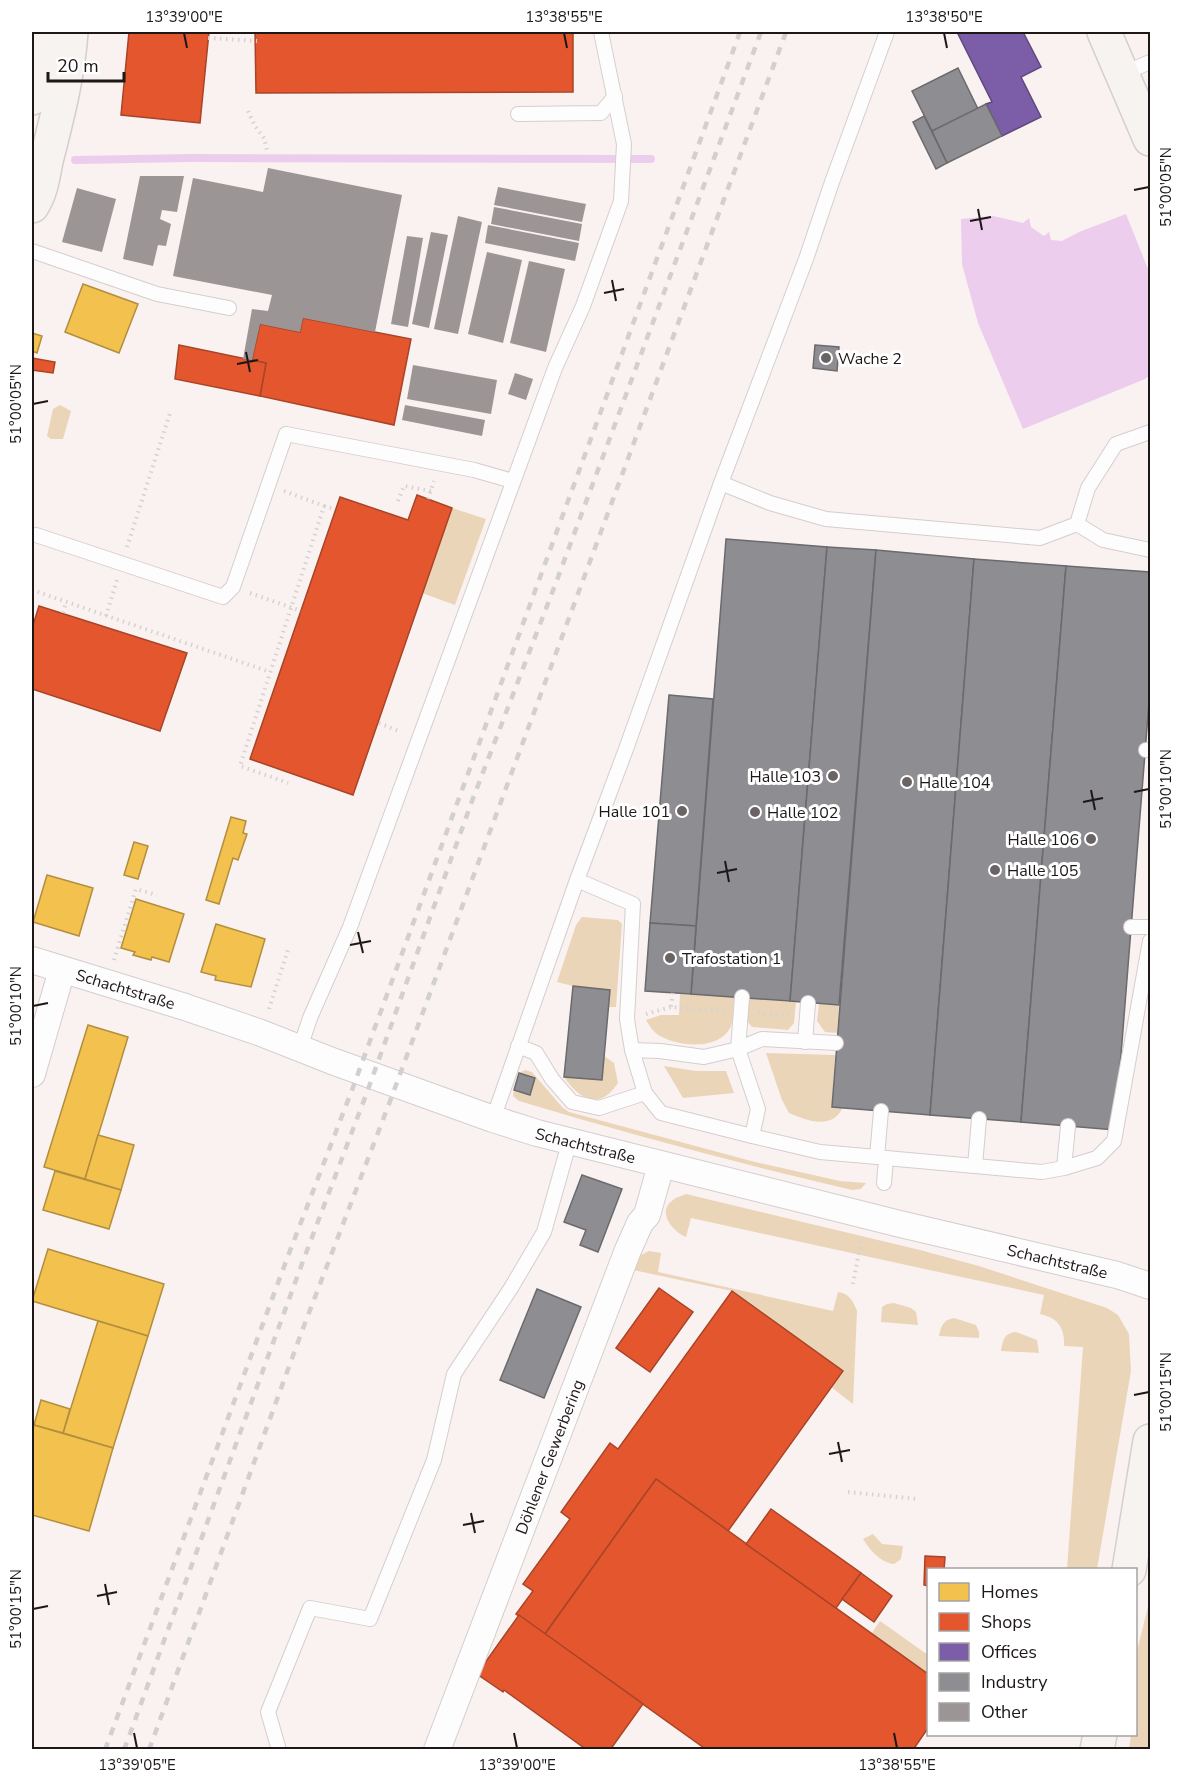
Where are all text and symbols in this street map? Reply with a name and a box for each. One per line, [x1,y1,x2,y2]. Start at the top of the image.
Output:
text: 13°39'00"E [145,7,223,27]
text: 13°38'55"E [525,7,603,27]
text: 13°38'50"E [905,7,983,27]
scale bar [48,45,124,83]
text: 20 m [57,54,99,78]
text: 51°00'05"N [1156,147,1176,227]
place label: Wache 2 [838,348,902,370]
marker: Wache 2 [819,351,833,365]
text: 51°00'05"N [6,364,26,444]
text: 51°00'10"N [1156,749,1176,829]
place label: Halle 103 [750,766,821,788]
marker: Halle 103 [826,769,840,783]
place label: Halle 104 [919,772,991,794]
marker: Halle 104 [900,775,914,789]
place label: Halle 101 [599,801,670,823]
place label: Halle 102 [767,802,838,824]
marker: Halle 101 [675,804,689,818]
marker: Halle 102 [748,805,762,819]
place label: Halle 106 [1008,829,1079,851]
marker: Halle 106 [1084,832,1098,846]
place label: Halle 105 [1007,860,1078,882]
marker: Halle 105 [988,863,1002,877]
place label: Trafostation 1 [682,948,781,970]
marker: Trafostation 1 [663,951,677,965]
street label: Schachtstraße [73,964,178,1015]
text: 51°00'10"N [6,966,26,1046]
street label: Schachtstraße [533,1123,638,1169]
street label: Schachtstraße [1005,1240,1110,1284]
text: 51°00'15"N [1156,1352,1176,1432]
street label: Döhlener Gewerbering [510,1377,590,1538]
legend [927,1568,1137,1736]
text: 51°00'15"N [6,1569,26,1649]
text: Homes [981,1580,1038,1604]
text: Shops [981,1610,1031,1634]
text: Offices [981,1640,1037,1664]
text: Industry [981,1670,1048,1694]
text: Other [981,1700,1028,1724]
text: 13°39'05"E [98,1755,176,1775]
text: 13°39'00"E [478,1755,556,1775]
text: 13°38'55"E [858,1755,936,1775]

